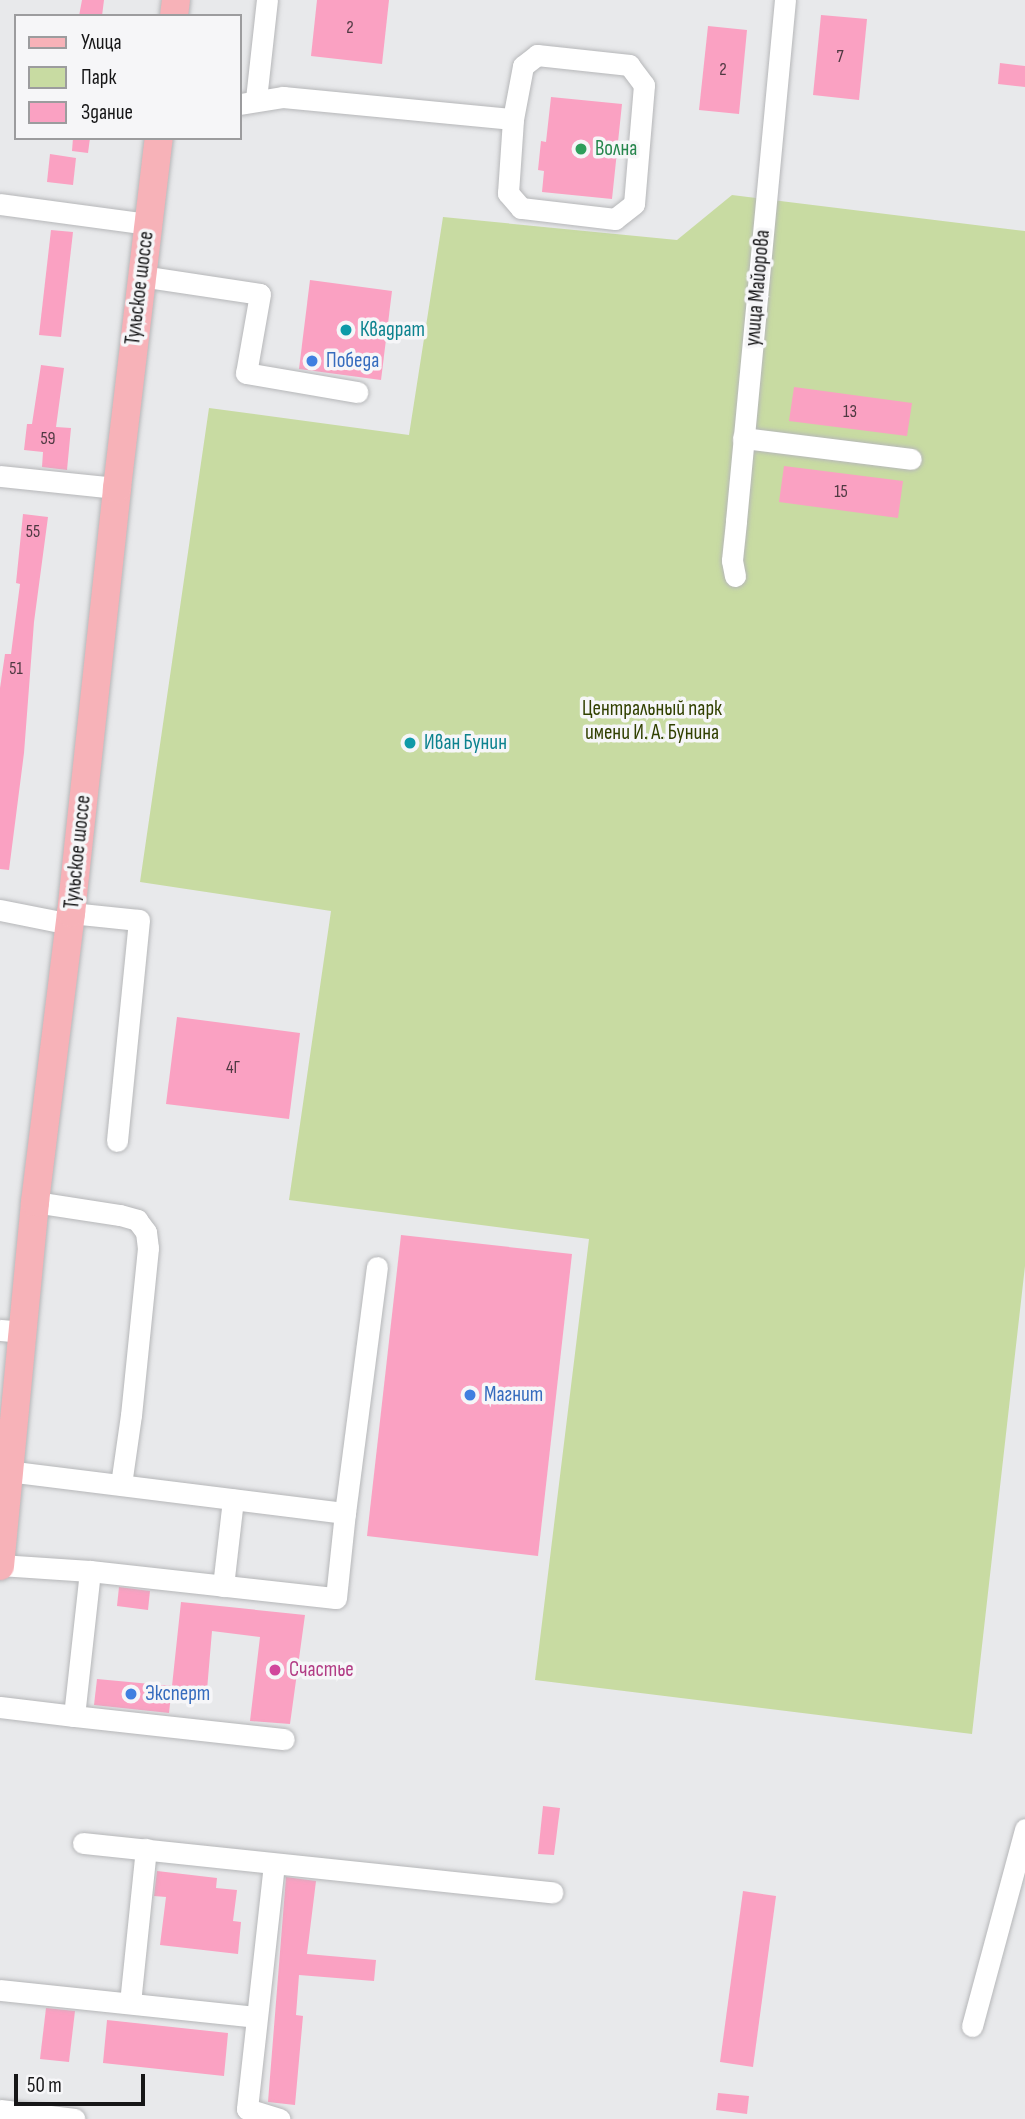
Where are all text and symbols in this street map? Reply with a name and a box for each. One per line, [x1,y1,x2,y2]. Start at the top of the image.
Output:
legend [14,14,242,140]
house number: 2 [346,17,354,39]
text: Улица [81,30,122,55]
house number: 7 [836,46,844,68]
house number: 2 [719,59,727,81]
text: Парк [81,65,116,90]
text: Здание [81,100,133,125]
place label: Волна [595,136,637,162]
marker: Волна [573,141,589,157]
street label: улица Майорова [740,229,776,347]
street label: Тульское шоссе [121,230,159,346]
place label: Квадрат [360,317,425,343]
marker: Квадрат [338,322,354,338]
place label: Победа [326,348,379,374]
marker: Победа [304,353,320,369]
house number: 13 [843,401,857,423]
house number: 59 [40,428,56,450]
house number: 15 [834,481,848,503]
house number: 55 [26,521,40,543]
house number: 51 [9,658,23,680]
park label: Центральный парк имени И. А. Бунина [582,696,722,746]
place label: Иван Бунин [424,730,507,756]
marker: Иван Бунин [402,735,418,751]
street label: Тульское шоссе [59,794,97,910]
house number: 4Г [226,1057,240,1079]
place label: Магнит [484,1382,543,1408]
marker: Магнит [462,1387,478,1403]
place label: Счастье [289,1657,354,1683]
marker: Счастье [267,1662,283,1678]
place label: Эксперт [145,1681,210,1707]
marker: Эксперт [123,1686,139,1702]
scale bar [18,2060,149,2104]
text: 50 m [27,2073,62,2098]

